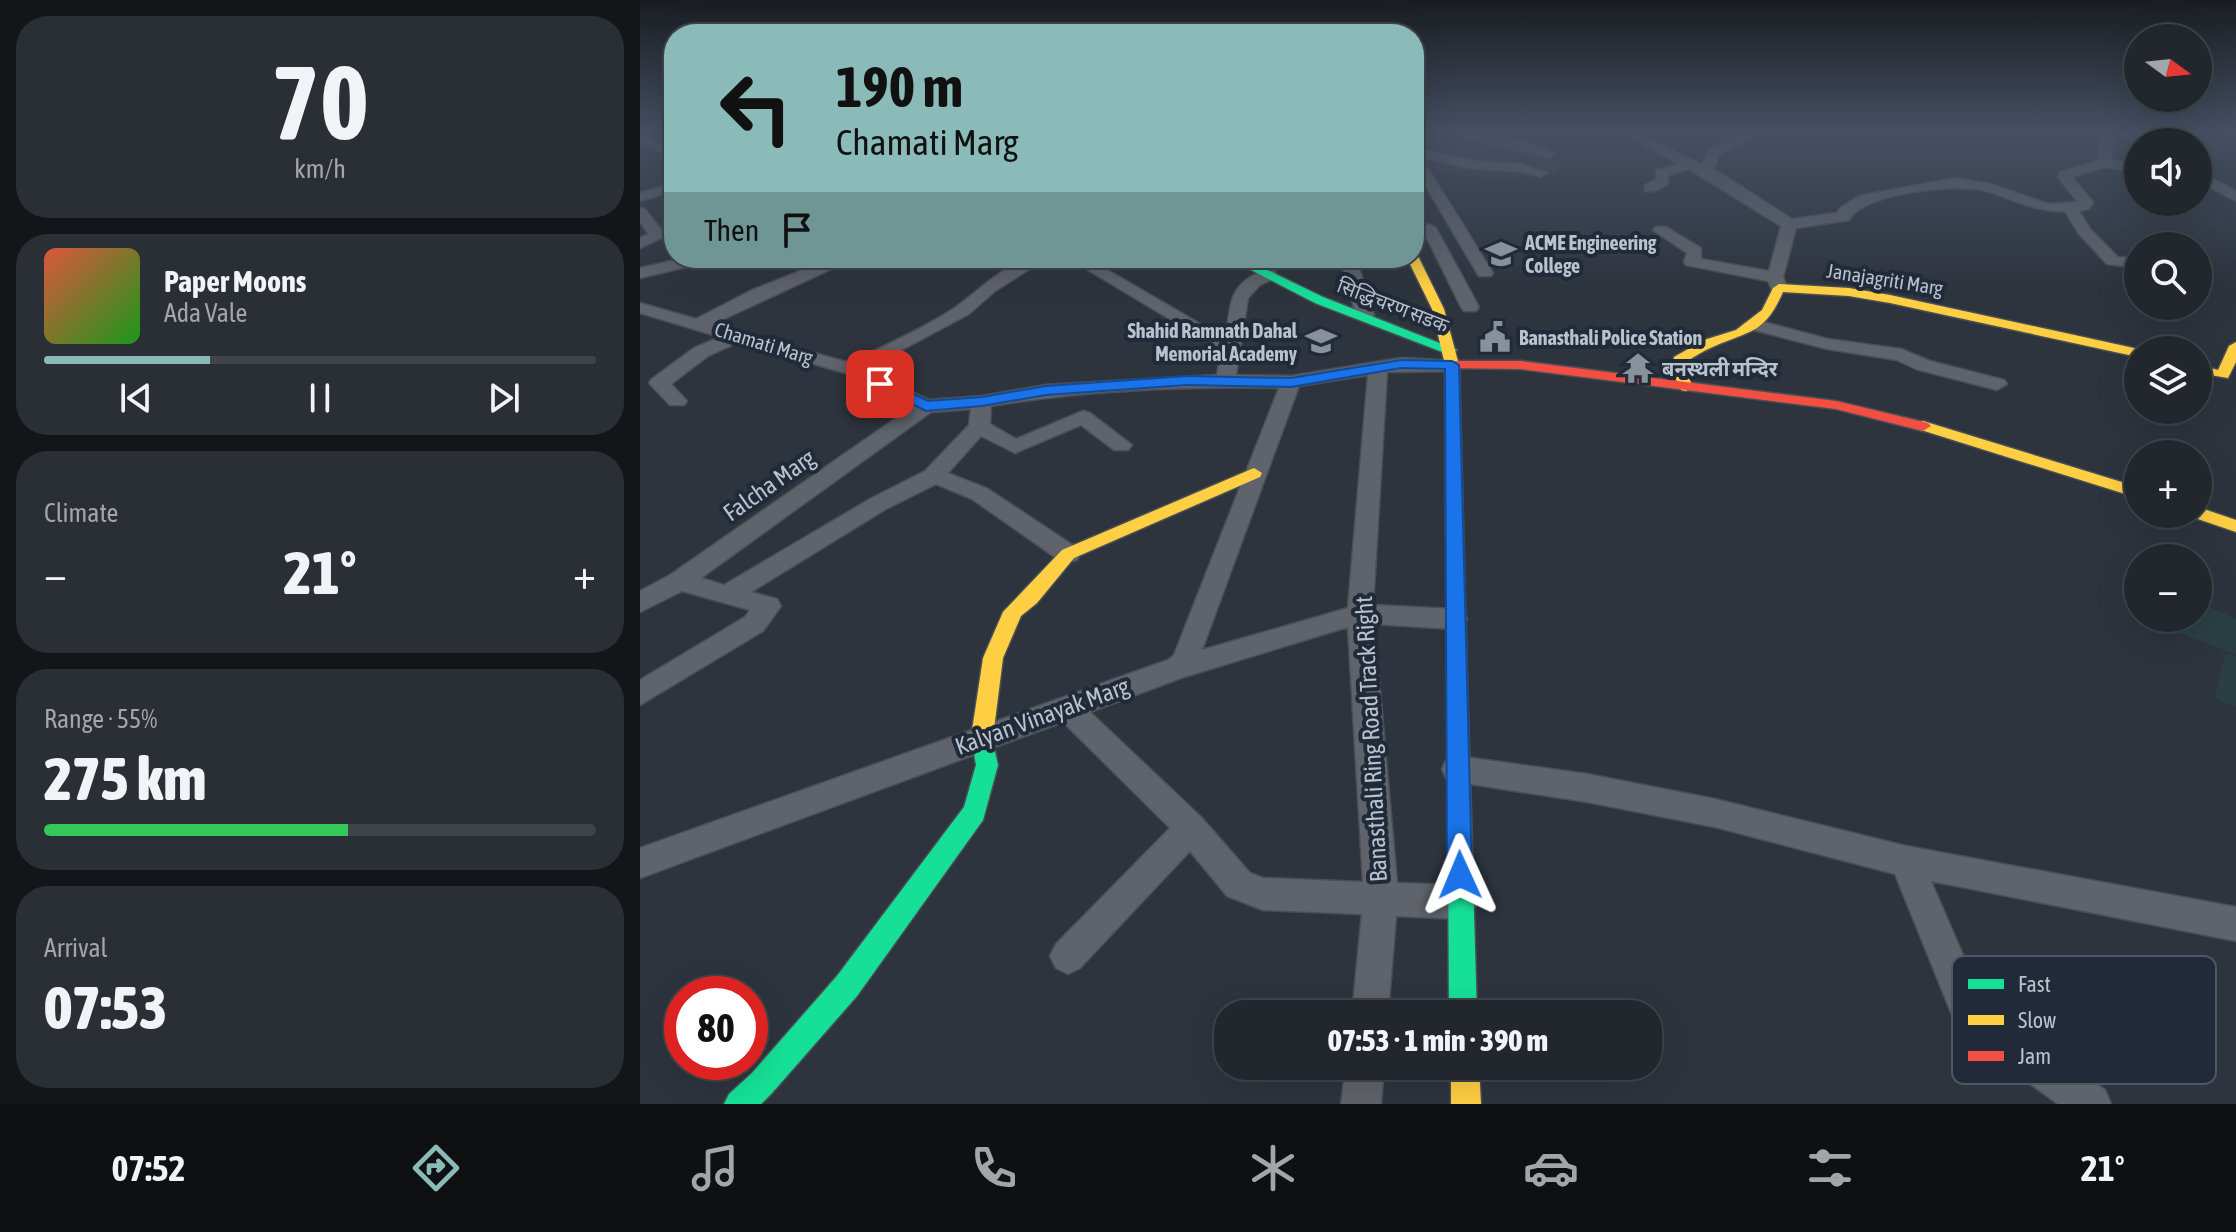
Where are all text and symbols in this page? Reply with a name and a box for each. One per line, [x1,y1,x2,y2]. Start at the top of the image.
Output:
north arrow [2124,24,2212,112]
map controls [2124,24,2212,632]
text: 70 [271,42,369,161]
text: 190 m [836,55,963,119]
icon: left [704,56,808,160]
text: Chamati Marg [836,121,1019,163]
button: sound [2124,128,2212,216]
text: km/h [294,154,346,184]
icon: arrive [775,208,819,252]
text: Then [704,213,759,247]
place label: ACME Engineering College [1524,231,1657,277]
button: search [2124,232,2212,320]
school or university icon: ACME Engineering College [1484,237,1518,271]
street label: Janajagriti Marg [1825,258,1945,300]
text: Paper Moons [164,264,306,298]
street label: सिद्धिचरण सडक [1334,273,1453,337]
text: Ada Vale [164,298,247,328]
street label: Chamati Marg [712,317,816,369]
place label: Shahid Ramnath Dahal Memorial Academy [1127,319,1298,365]
public building icon: Banasthali Police Station [1478,320,1512,354]
school or university icon: Shahid Ramnath Dahal Memorial Academy [1304,324,1338,358]
place label: Banasthali Police Station [1519,326,1702,349]
button: layers [2124,336,2212,424]
pin [846,350,914,418]
temple icon: बनस्थली मन्दिर [1621,351,1655,385]
place label: बनस्थली मन्दिर [1662,357,1779,380]
icon: arrive [858,362,902,406]
icon: previous [114,376,158,420]
icon: pause [298,376,342,420]
icon: next [482,376,526,420]
button: + [2124,440,2212,528]
street label: Falcha Marg [718,443,820,526]
text: Climate [44,498,118,528]
text: 21° [284,538,356,607]
button: − [2124,544,2212,632]
text: − [44,548,67,598]
text: + [573,548,596,598]
street label: Banasthali Ring Road Track Right [1350,595,1392,883]
street label: Kalyan Vinayak Marg [951,672,1133,760]
text: Range · 55% [44,704,157,734]
text: 275 km [44,744,206,813]
position arrow [1418,833,1502,917]
text: Arrival [44,933,108,963]
legend [1952,956,2216,1084]
text: Fast [2018,971,2051,997]
text: 07:53 [44,973,167,1042]
speed limit sign: 80 [664,976,768,1080]
text: Slow [2018,1007,2056,1033]
text: 07:53 · 1 min · 390 m [1328,1023,1548,1057]
text: Jam [2018,1043,2051,1069]
icon: directions [408,1140,464,1196]
icon: music [687,1140,743,1196]
icon: phone [966,1140,1022,1196]
icon: climate [1245,1140,1301,1196]
icon: car [1523,1140,1579,1196]
icon: filters [1802,1140,1858,1196]
text: 07:52 [111,1147,185,1189]
text: 21° [2081,1147,2125,1189]

